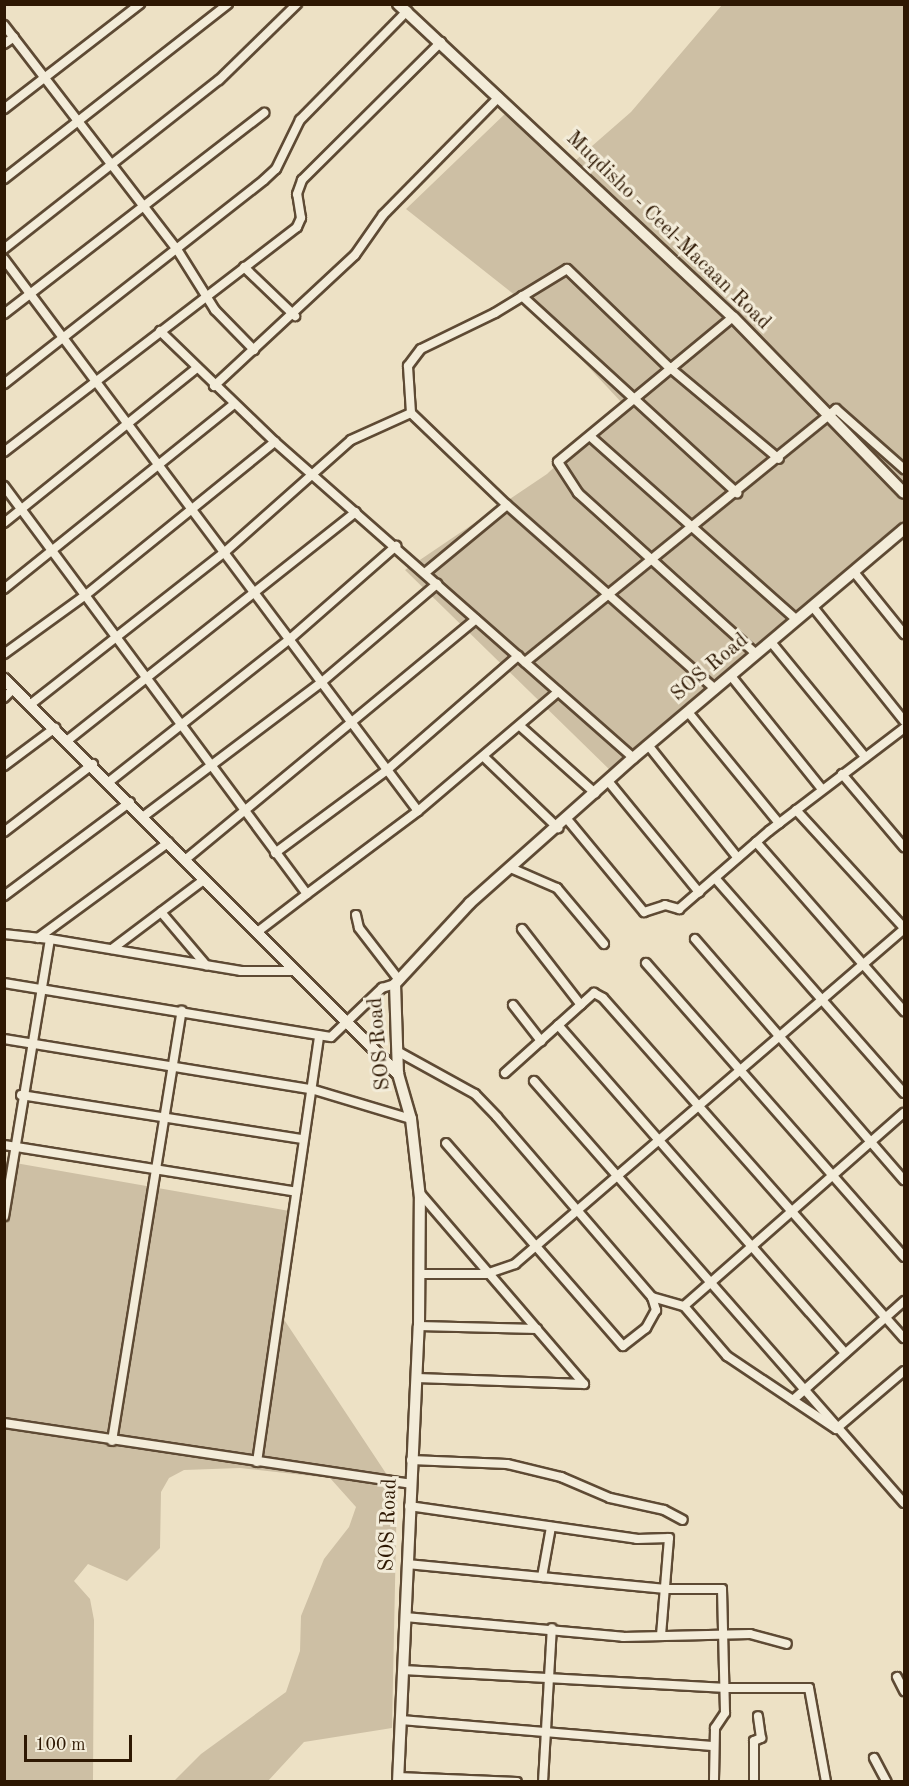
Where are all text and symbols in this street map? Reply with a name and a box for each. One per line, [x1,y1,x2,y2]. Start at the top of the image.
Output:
street label: Muqdisho - Ceel-Macaan Road [560,126,776,336]
street label: SOS Road [666,628,754,708]
street label: SOS Road [363,996,397,1092]
street label: SOS Road [375,1478,403,1572]
scale bar [27,1723,135,1761]
text: 100 m [35,1736,86,1754]

